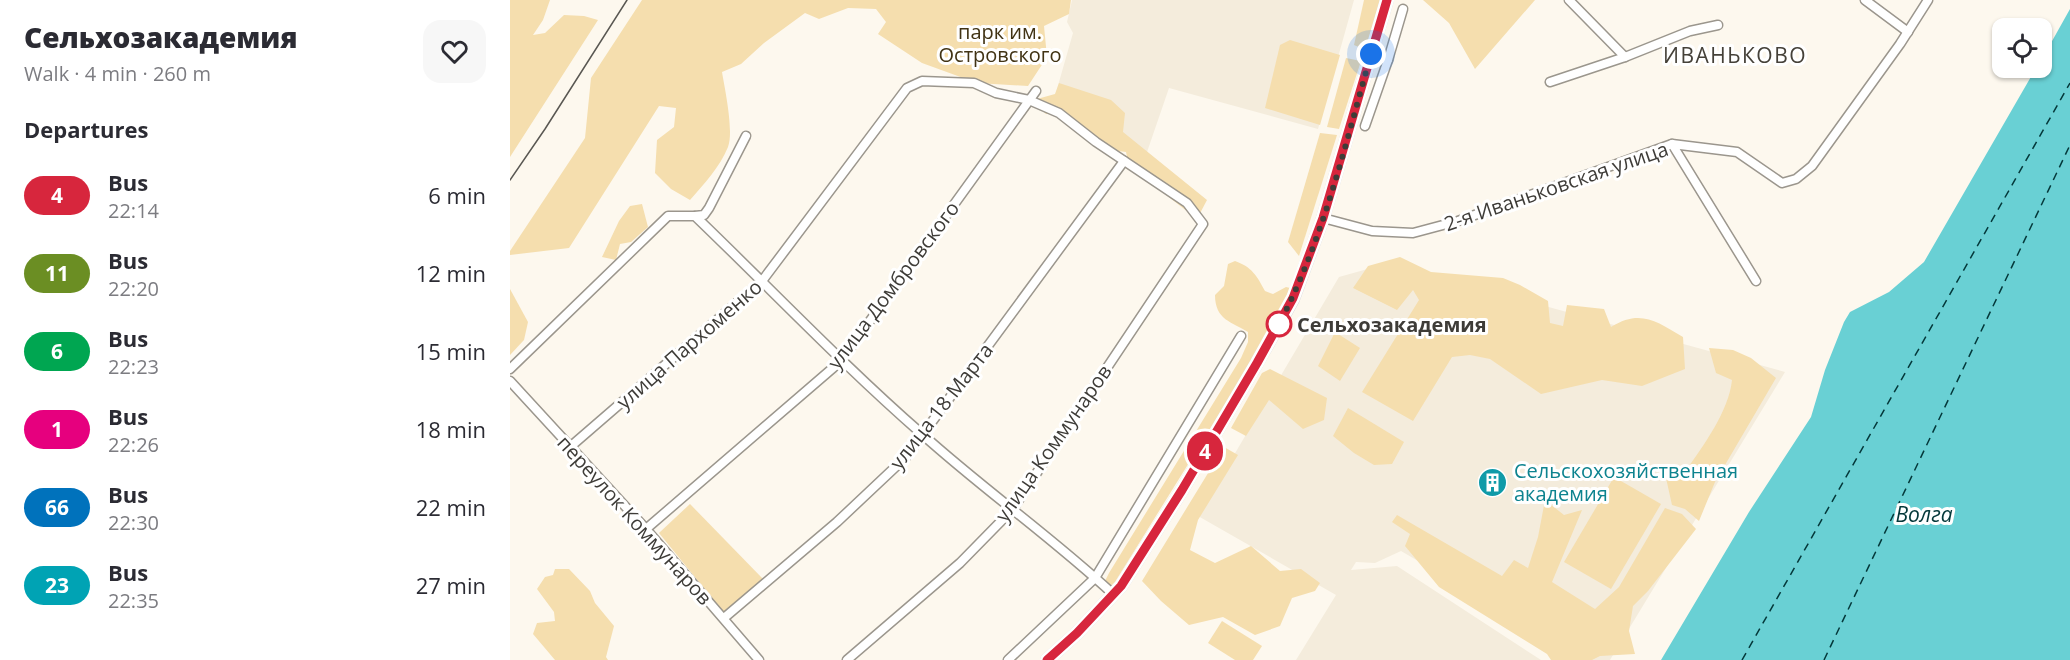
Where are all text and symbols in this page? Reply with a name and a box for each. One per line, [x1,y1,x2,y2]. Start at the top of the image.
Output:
text: Сельхозакадемия [24,18,297,56]
park label: парк им. Островского [939,18,1061,68]
map controls [1992,18,2052,78]
button: locate [1992,18,2052,78]
button: heart [423,20,486,83]
your location [1356,39,1386,69]
district label: ИВАНЬКОВО [1663,41,1807,69]
text: Walk · 4 min · 260 m [24,60,211,87]
text: Departures [24,114,148,144]
street label: 2-я Иваньковская улица [1440,135,1672,237]
text: Bus [108,167,148,197]
text: 6 min [428,180,486,210]
text: 4 [51,181,63,209]
street label: улица Домбровского [821,196,965,374]
text: 22:14 [108,197,159,224]
text: Bus [108,245,148,275]
text: 12 min [416,258,486,288]
text: 11 [45,259,69,287]
street label: улица Пархоменко [611,273,767,415]
text: 22:20 [108,275,159,302]
marker: Сельхозакадемия [1266,311,1292,337]
place label: Сельхозакадемия [1297,311,1487,338]
text: Bus [108,323,148,353]
text: 15 min [416,336,486,366]
text: 6 [51,337,63,365]
street label: улица 18 Марта [883,337,999,475]
text: 22:23 [108,353,159,380]
street label: улица Коммунаров [989,359,1117,527]
text: Bus [108,401,148,431]
text: 18 min [416,414,486,444]
text: 1 [51,415,63,443]
street label: переулок Коммунаров [552,430,718,610]
text: 22:26 [108,431,159,458]
line badge: 4 [1186,432,1224,470]
text: 4 [1199,437,1211,465]
place label: Сельскохозяйственная академия [1514,457,1738,507]
building icon: Сельскохозяйственная академия [1477,466,1509,498]
text: Bus [108,479,148,509]
text: 22 min [416,492,486,522]
text: 66 [45,493,69,521]
water label: Волга [1895,500,1953,528]
text: 22:30 [108,509,159,536]
text: Bus [108,557,148,587]
text: 27 min [416,570,486,600]
text: 23 [45,571,69,599]
text: 22:35 [108,587,159,614]

